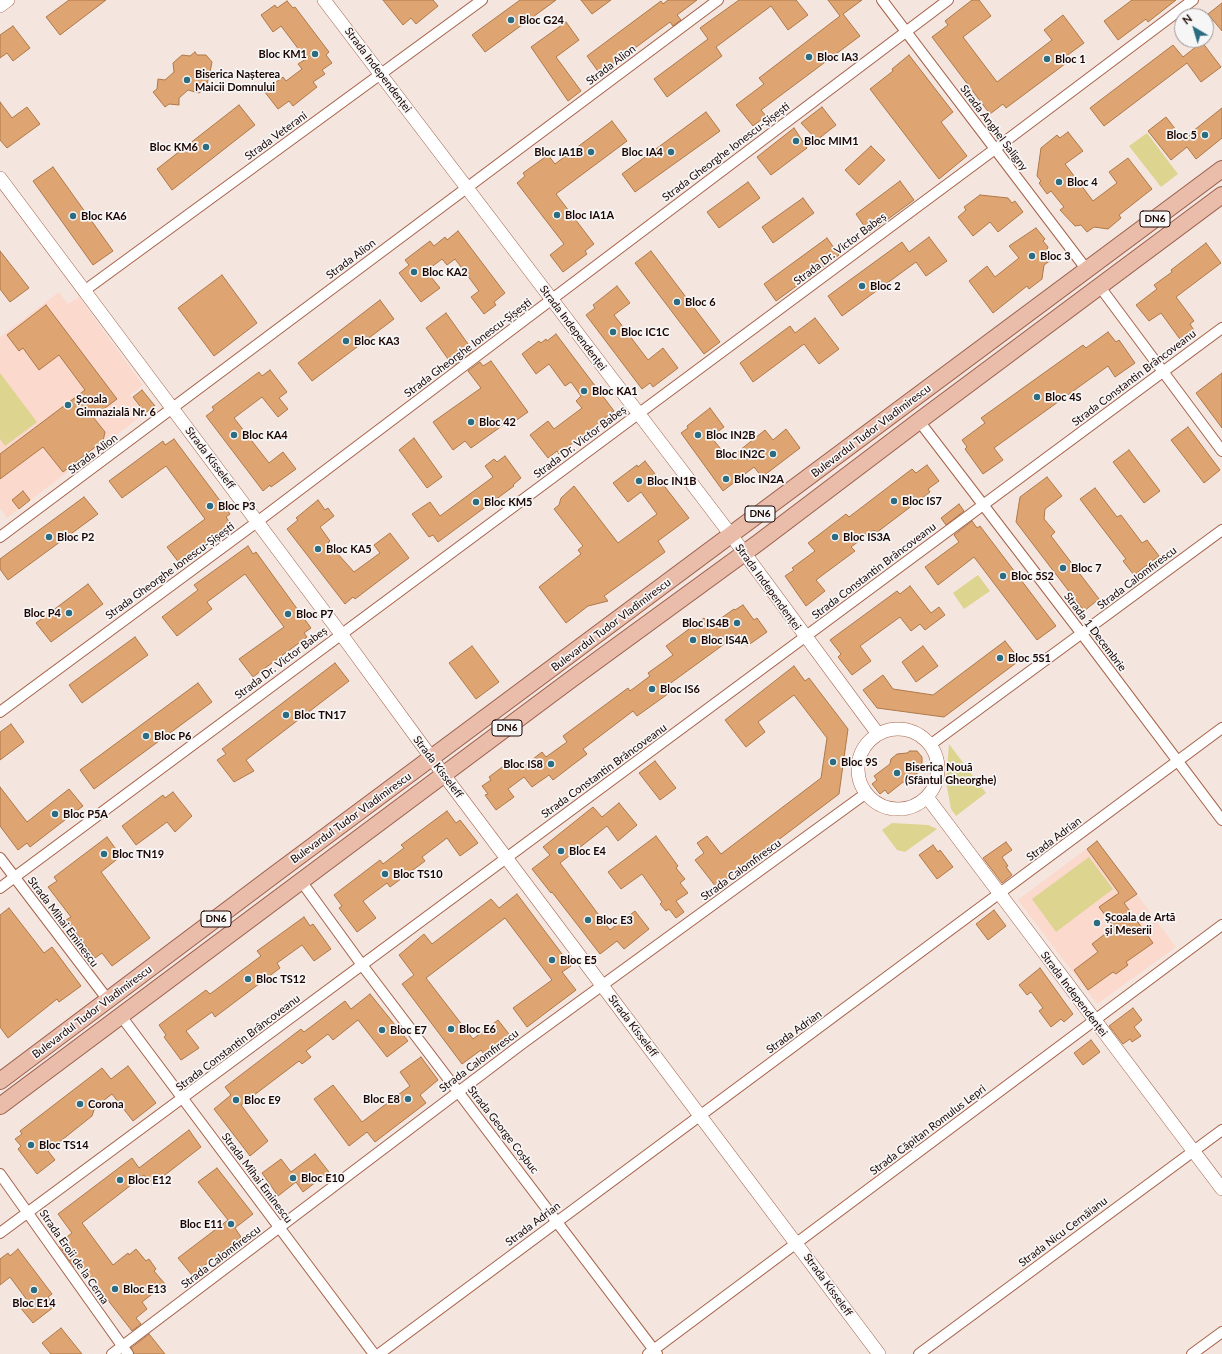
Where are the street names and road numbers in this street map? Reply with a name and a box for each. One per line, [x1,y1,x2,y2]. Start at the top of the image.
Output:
street label: Strada Independenței [342,25,414,115]
street label: Strada Alion [584,42,638,88]
street label: Strada Anghel Saligny [957,82,1031,174]
street label: Strada Gheorghe Ionescu-Șișești [660,100,792,204]
street label: Strada Veterani [242,109,310,163]
street label: Strada Dr. Victor Babeș [791,210,889,288]
road number: DN6 [1140,211,1170,227]
street label: Strada Alion [324,236,378,282]
street label: Strada Independenței [537,283,609,373]
street label: Strada Gheorghe Ionescu-Șișești [402,296,534,400]
street label: Strada Constantin Brâncoveanu [1069,327,1199,429]
street label: Bulevardul Tudor Vladimirescu [809,382,933,480]
street label: Strada Dr. Victor Babeș [531,403,629,481]
street label: Strada Kisseleff [182,424,238,492]
street label: Strada Alion [66,431,120,477]
road number: DN6 [745,506,775,522]
street label: Strada Gheorghe Ionescu-Șișești [103,520,237,622]
street label: Strada Constantin Brâncoveanu [809,520,939,622]
street label: Strada Independenței [732,541,804,633]
street label: Strada Calomfirescu [1095,544,1179,612]
street label: Bulevardul Tudor Vladimirescu [549,576,673,674]
street label: Strada 1 Decembrie [1061,590,1129,674]
street label: Strada Dr. Victor Babeș [232,624,330,702]
road number: DN6 [492,720,522,736]
street label: Strada Constantin Brâncoveanu [539,721,669,821]
street label: Strada Kisseleff [410,733,466,801]
street label: Bulevardul Tudor Vladimirescu [288,770,414,866]
street label: Strada Adrian [1024,814,1084,864]
street label: Strada Calomfirescu [698,836,784,904]
street label: Strada Mihai Eminescu [25,874,101,970]
road number: DN6 [201,911,231,927]
street label: Strada Independenței [1038,949,1110,1039]
street label: Bulevardul Tudor Vladimirescu [30,963,154,1061]
street label: Strada Constantin Brâncoveanu [173,992,303,1094]
street label: Strada Kisseleff [605,992,661,1060]
street label: Strada Adrian [764,1007,824,1057]
street label: Strada Calomfirescu [437,1027,521,1095]
street label: Strada Căpitan Romulus Lepri [867,1082,989,1178]
street label: Strada George Coșbuc [465,1084,541,1176]
street label: Strada Mihai Eminescu [219,1130,295,1226]
street label: Strada Nicu Cernăianu [1016,1194,1110,1270]
street label: Strada Adrian [503,1199,563,1249]
street label: Strada Eroii de la Cerna [36,1207,112,1307]
street label: Strada Calomfirescu [179,1223,263,1291]
street label: Strada Kisseleff [801,1251,855,1319]

